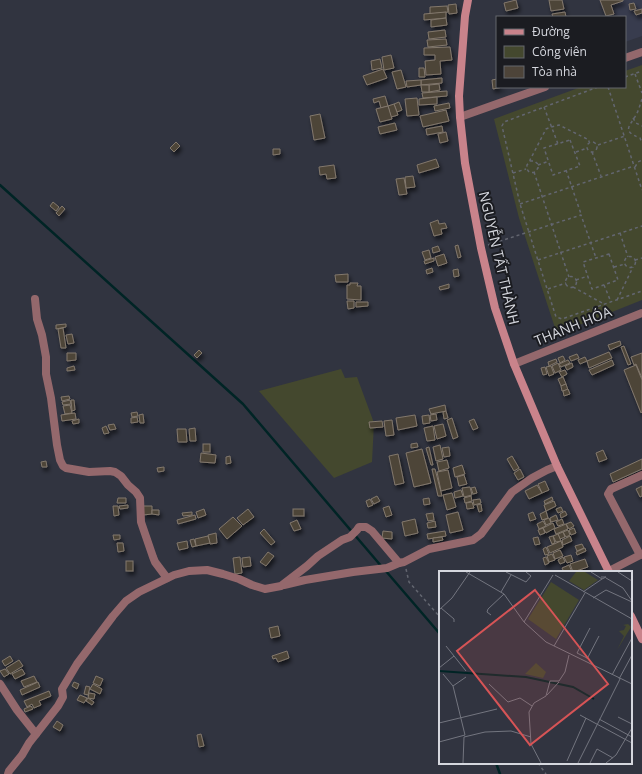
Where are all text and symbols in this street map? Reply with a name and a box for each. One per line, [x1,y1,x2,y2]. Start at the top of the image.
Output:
legend [496,16,626,88]
text: Đường [532,23,570,40]
text: Công viên [532,43,587,60]
text: Tòa nhà [532,63,577,80]
street label: NGUYỄN TẤT THÀNH [475,189,525,326]
street label: THANH HÓA [531,301,614,350]
inset map [439,571,632,764]

